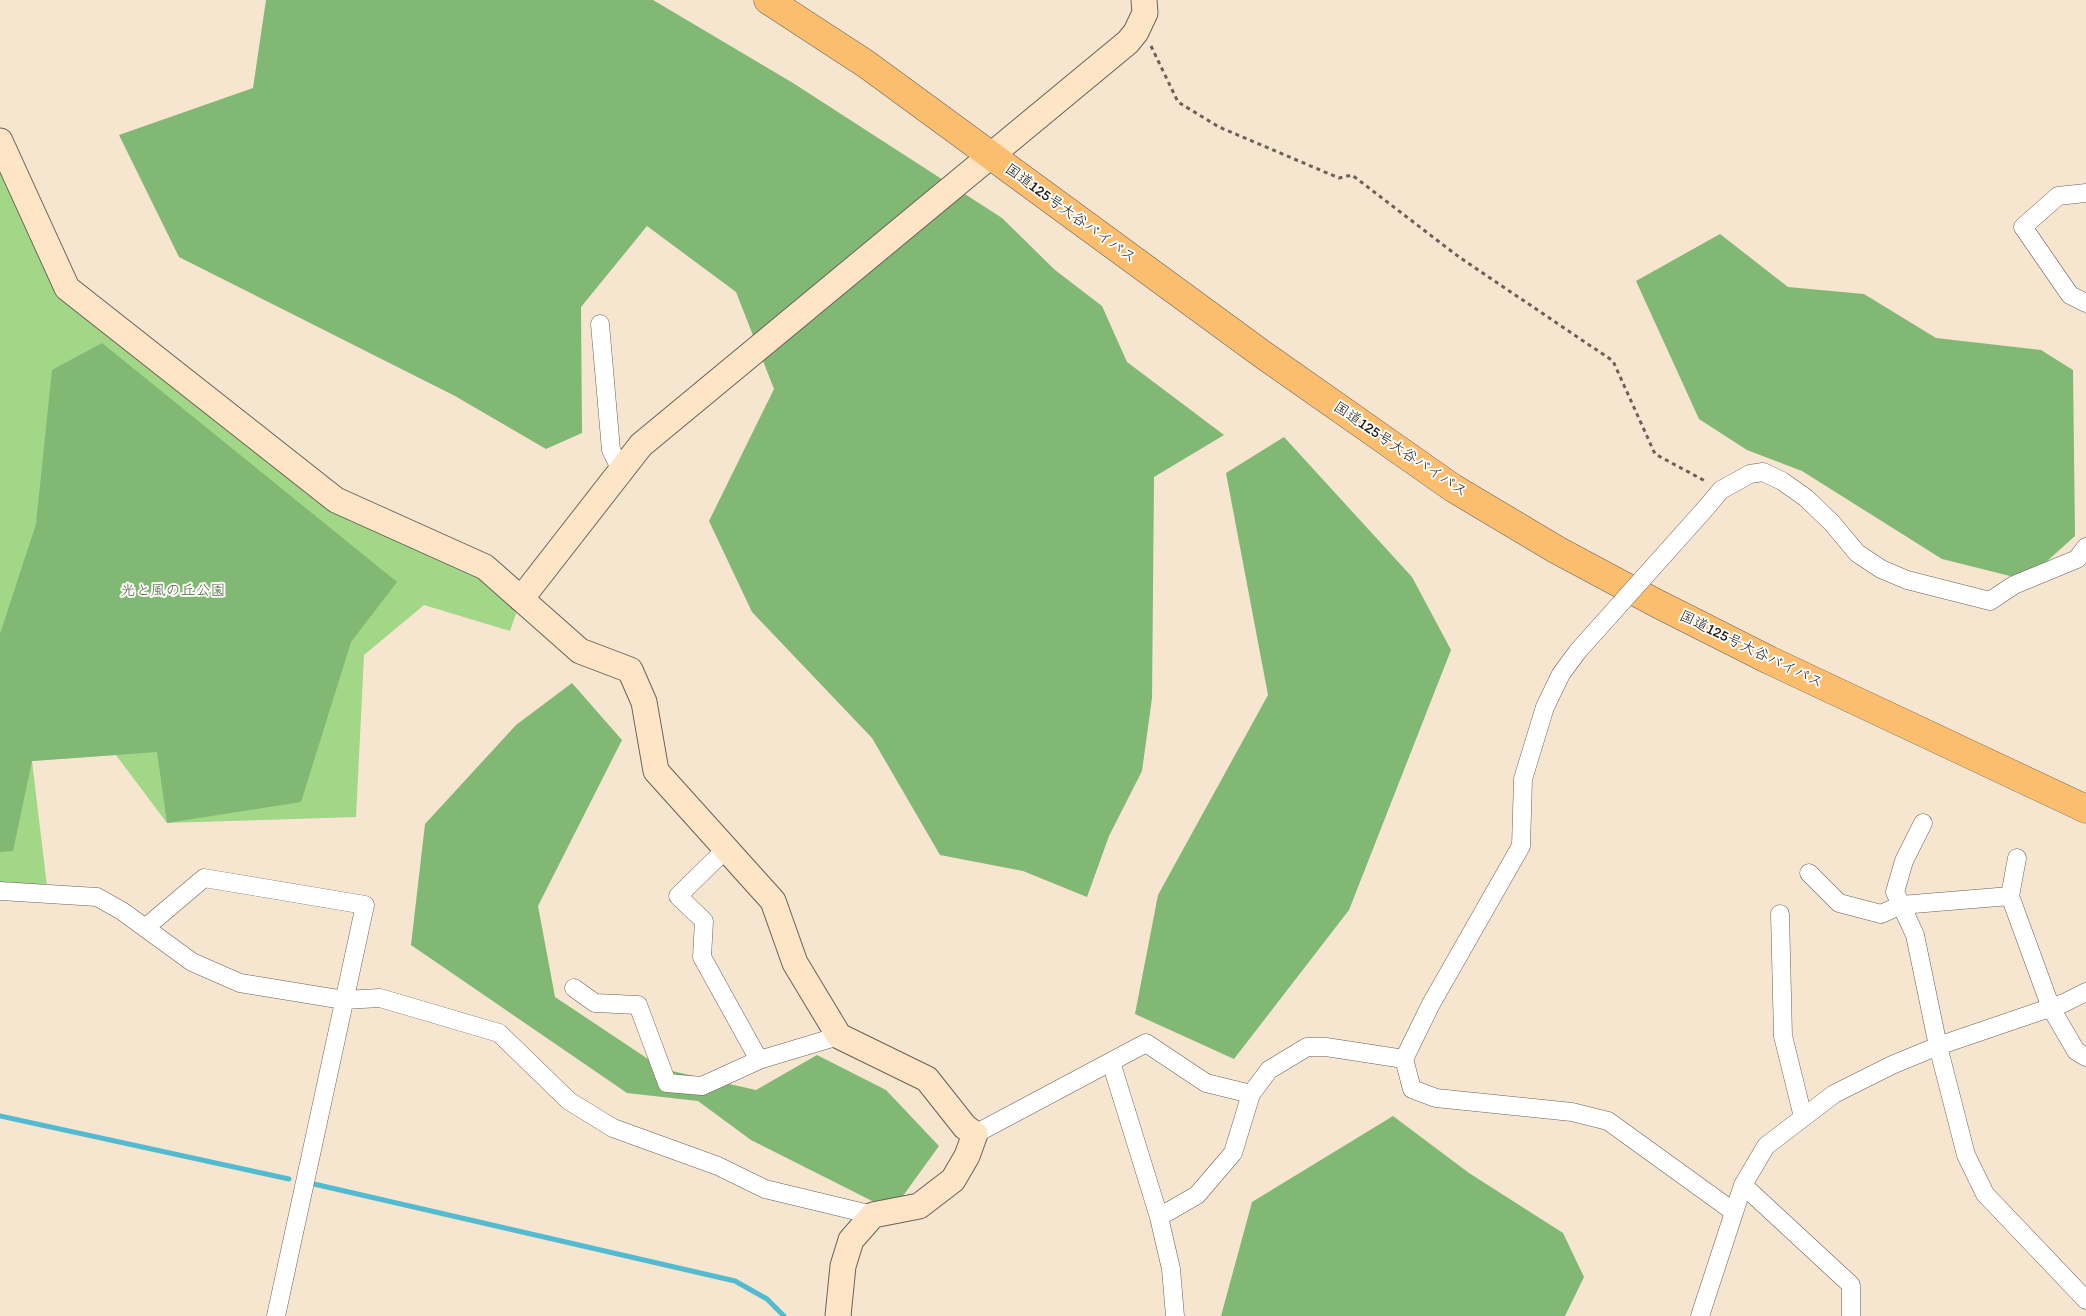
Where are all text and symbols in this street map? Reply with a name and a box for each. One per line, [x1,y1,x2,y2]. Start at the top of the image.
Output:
street label: 国道125号大谷バイパス [1001,160,1139,268]
street label: 国道125号大谷バイパス [1330,398,1470,502]
park label: 光と風の丘公園 [121,582,225,600]
street label: 国道125号大谷バイパス [1676,607,1826,693]

